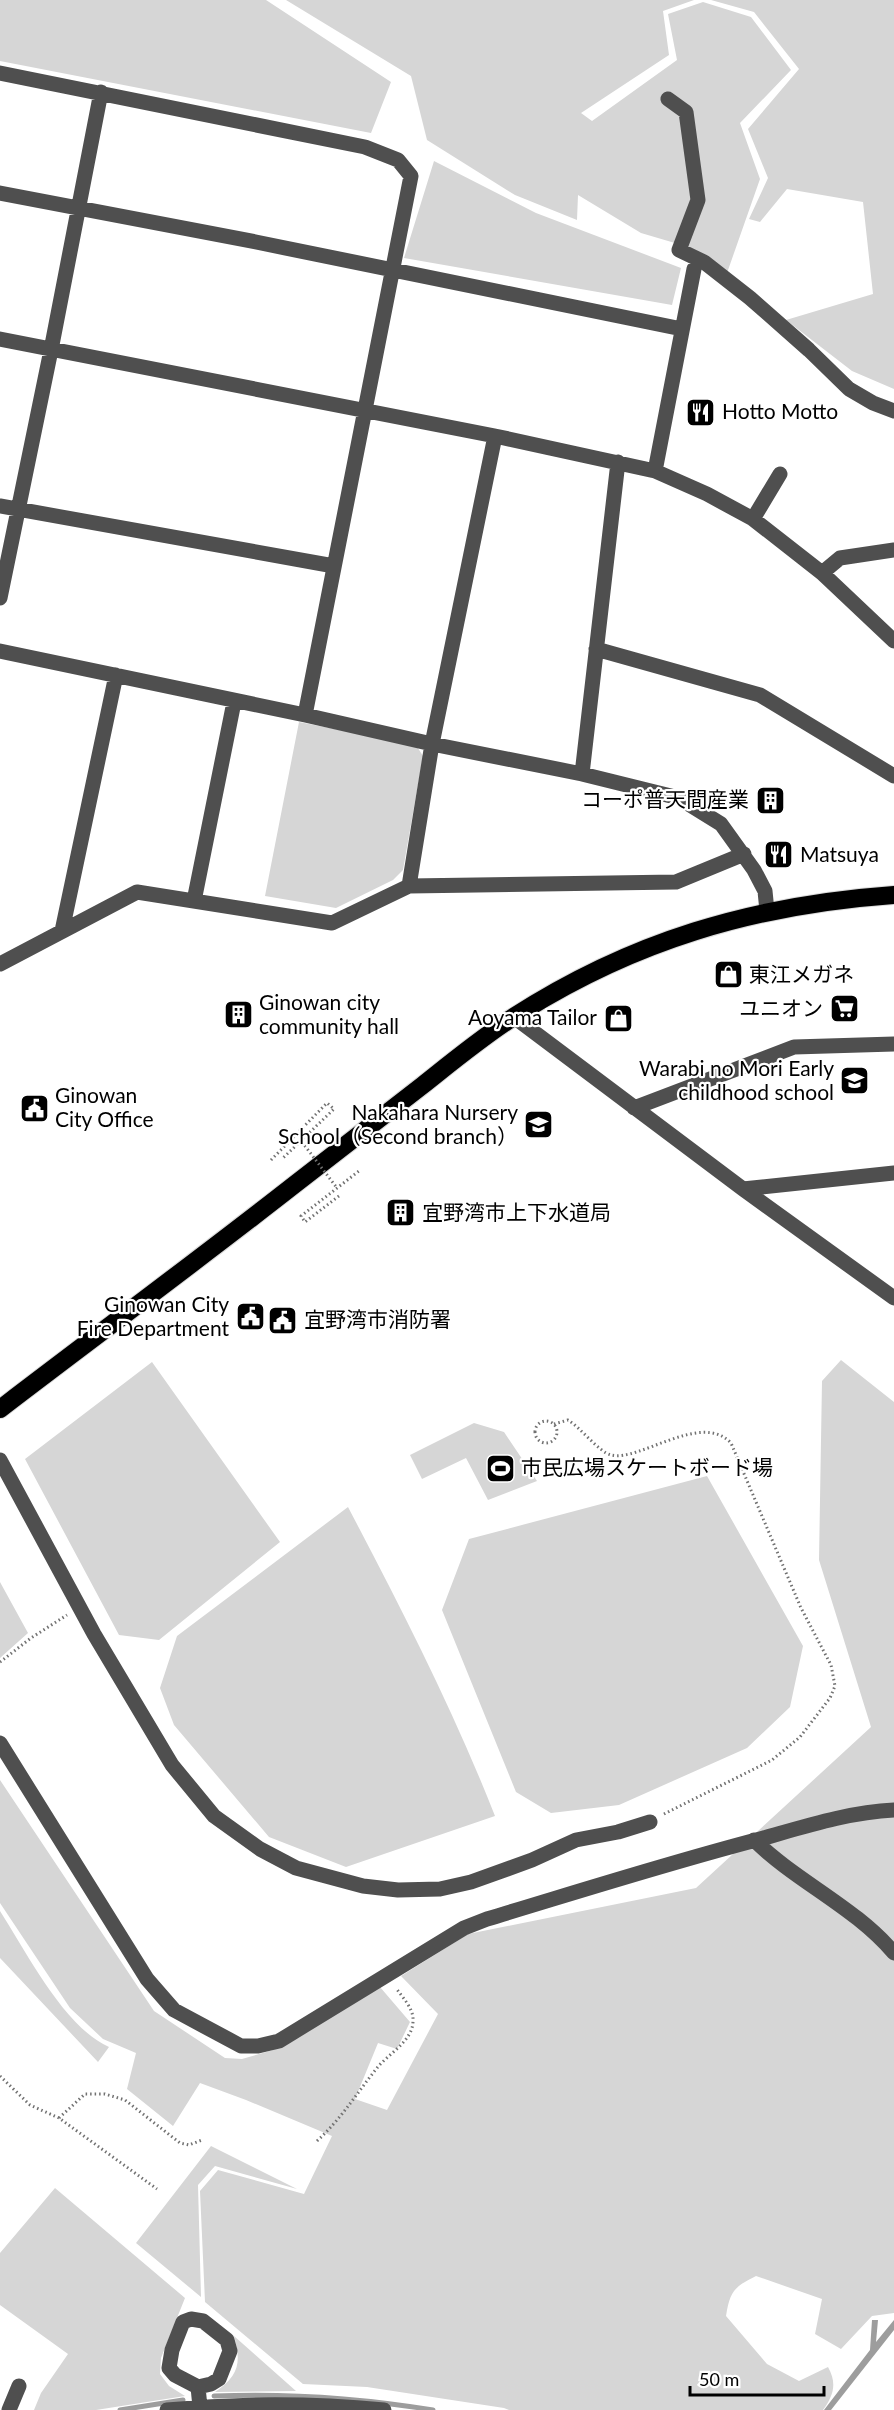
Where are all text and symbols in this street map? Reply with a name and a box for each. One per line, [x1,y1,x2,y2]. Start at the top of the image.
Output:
restaurant icon: Hotto Motto [685,396,717,428]
place label: Hotto Motto [722,398,838,423]
building icon: コーポ普天間産業 [754,784,786,816]
place label: コーポ普天間産業 [581,786,749,811]
restaurant icon: Matsuya [763,839,795,871]
place label: Matsuya [800,841,879,866]
shop icon: 東江メガネ [712,959,744,991]
place label: 東江メガネ [749,961,854,986]
place label: Ginowan city community hall [259,989,399,1038]
supermarket icon: ユニオン [828,993,860,1025]
place label: ユニオン [739,995,823,1020]
building icon: Ginowan city community hall [222,999,254,1031]
shop icon: Aoyama Tailor [602,1002,634,1034]
place label: Aoyama Tailor [468,1004,597,1029]
place label: Warabi no Mori Early childhood school [639,1055,834,1104]
school or university icon: Warabi no Mori Early childhood school [839,1065,871,1097]
place label: Ginowan City Office [55,1082,154,1131]
public building icon: Ginowan City Office [18,1092,50,1124]
place label: Nakahara Nursery School（Second branch） [278,1099,518,1148]
school or university icon: Nakahara Nursery School（Second branch） [523,1109,555,1141]
building icon: 宜野湾市上下水道局 [385,1197,417,1229]
place label: 宜野湾市上下水道局 [422,1199,611,1224]
place label: Ginowan City Fire Department [77,1291,229,1340]
public building icon: Ginowan City Fire Department [234,1301,266,1333]
public building icon: 宜野湾市消防署 [267,1304,299,1336]
place label: 宜野湾市消防署 [304,1306,451,1331]
sports icon: 市民広場スケートボード場 [484,1452,516,1484]
place label: 市民広場スケートボード場 [521,1454,773,1479]
scale bar [690,2359,824,2397]
text: 50 m [699,2368,739,2390]

